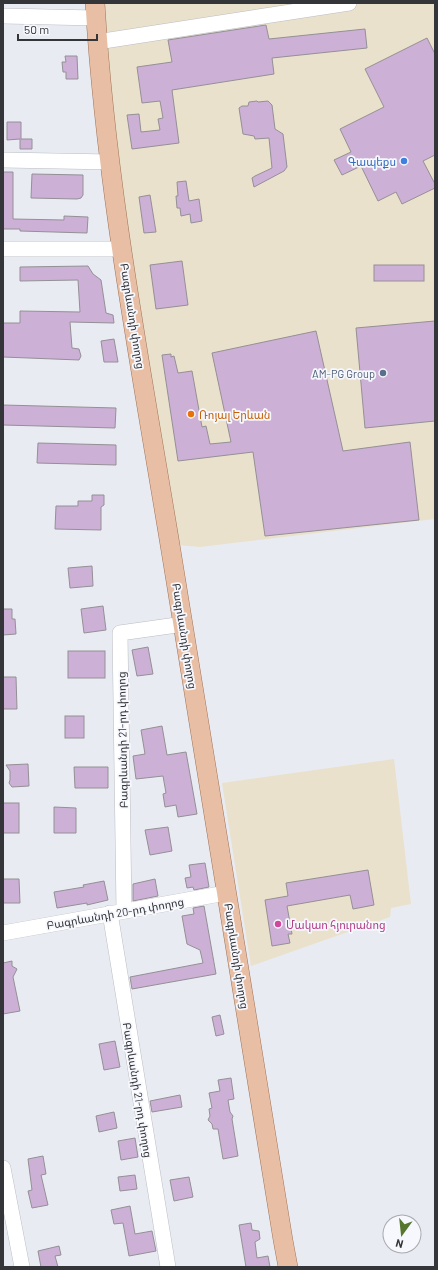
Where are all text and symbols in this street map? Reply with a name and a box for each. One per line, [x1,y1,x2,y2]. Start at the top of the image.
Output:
scale bar [18,16,97,42]
text: 50 m [24,22,49,36]
place label: Գապեքս [348,155,396,169]
marker: Գապեքս [399,156,409,166]
street label: Բագրևանդի փողոց [117,262,148,370]
place label: AM-PG Group [312,367,375,380]
marker: AM-PG Group [378,368,388,378]
place label: Ռոյալ Երևան [199,408,270,422]
marker: Ռոյալ Երևան [186,409,196,419]
street label: Բագրևանդի փողոց [169,582,200,690]
street label: Բագրևանդի 21-րդ փողոց [114,671,131,809]
street label: Բագրևանդի 20-րդ փողոց [45,894,185,932]
street label: Բագրևանդի փողոց [221,902,252,1010]
place label: Մակաո հյուրանոց [286,918,386,932]
marker: Մակաո հյուրանոց [273,919,283,929]
street label: Բագրևանդի 21-րդ փողոց [120,1021,155,1159]
north arrow [382,1214,422,1254]
text: N [394,1237,405,1251]

